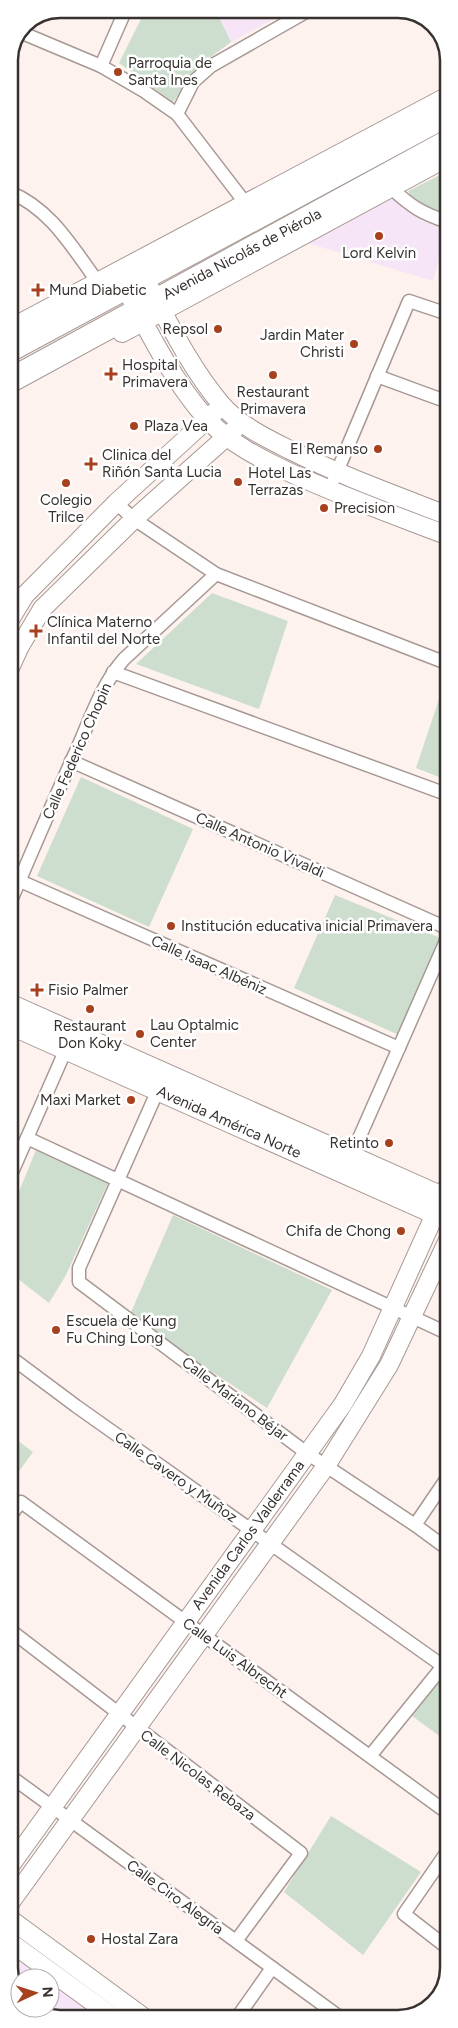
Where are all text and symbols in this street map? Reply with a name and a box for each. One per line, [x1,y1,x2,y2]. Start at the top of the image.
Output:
place label: Parroquia de Santa Ines [128,54,212,89]
marker: Parroquia de Santa Ines [112,66,124,78]
street label: Avenida Nicolás de Piérola [160,204,324,304]
marker: Lord Kelvin [373,230,385,242]
place label: Lord Kelvin [342,244,416,262]
place label: Mund Diabetic [49,281,147,299]
marker: Mund Diabetic [31,283,45,297]
place label: Repsol [163,320,208,338]
marker: Repsol [212,323,224,335]
place label: Jardin Mater Christi [260,326,344,361]
marker: Jardin Mater Christi [348,338,360,350]
place label: Hospital Primavera [122,356,188,391]
marker: Hospital Primavera [104,367,118,381]
marker: Restaurant Primavera [267,369,279,381]
place label: Restaurant Primavera [237,383,310,418]
place label: Plaza Vea [144,417,208,435]
marker: Plaza Vea [128,420,140,432]
place label: El Remanso [290,440,368,458]
marker: El Remanso [372,443,384,455]
place label: Clinica del Riñón Santa Lucia [102,446,222,481]
marker: Clinica del Riñón Santa Lucia [84,457,98,471]
place label: Hotel Las Terrazas [248,464,311,499]
marker: Hotel Las Terrazas [232,476,244,488]
marker: Colegio Trilce [60,477,72,489]
place label: Colegio Trilce [40,491,92,526]
place label: Precision [334,499,395,517]
marker: Precision [318,502,330,514]
place label: Clínica Materno Infantil del Norte [47,613,160,648]
marker: Clínica Materno Infantil del Norte [29,624,43,638]
street label: Calle Federico Chopin [39,680,115,822]
street label: Calle Antonio Vivaldi [193,809,327,881]
place label: Institución educativa inicial Primavera [181,917,433,935]
marker: Institución educativa inicial Primavera [165,920,177,932]
street label: Calle Isaac Albéniz [148,931,270,999]
place label: Fisio Palmer [48,981,128,999]
marker: Fisio Palmer [30,983,44,997]
marker: Restaurant Don Koky [84,1003,96,1015]
place label: Lau Optalmic Center [150,1016,239,1051]
place label: Restaurant Don Koky [54,1017,127,1052]
marker: Lau Optalmic Center [134,1028,146,1040]
street label: Avenida América Norte [154,1082,304,1162]
place label: Maxi Market [40,1091,121,1109]
marker: Maxi Market [125,1094,137,1106]
place label: Retinto [330,1134,379,1152]
marker: Retinto [383,1137,395,1149]
place label: Chifa de Chong [286,1222,391,1240]
marker: Chifa de Chong [395,1225,407,1237]
place label: Escuela de Kung Fu Ching Long [66,1312,177,1347]
marker: Escuela de Kung Fu Ching Long [50,1324,62,1336]
street label: Calle Mariano Béjar [178,1353,292,1445]
street label: Calle Cavero y Muñoz [111,1428,241,1526]
street label: Avenida Carlos Valderrama [188,1457,308,1613]
street label: Calle Luis Albrecht [179,1614,291,1702]
street label: Calle Nicolas Rebaza [137,1726,259,1824]
street label: Calle Ciro Alegría [123,1856,227,1938]
place label: Hostal Zara [101,1930,178,1948]
marker: Hostal Zara [85,1933,97,1945]
north arrow [10,1968,60,2018]
text: N [39,1986,56,1998]

